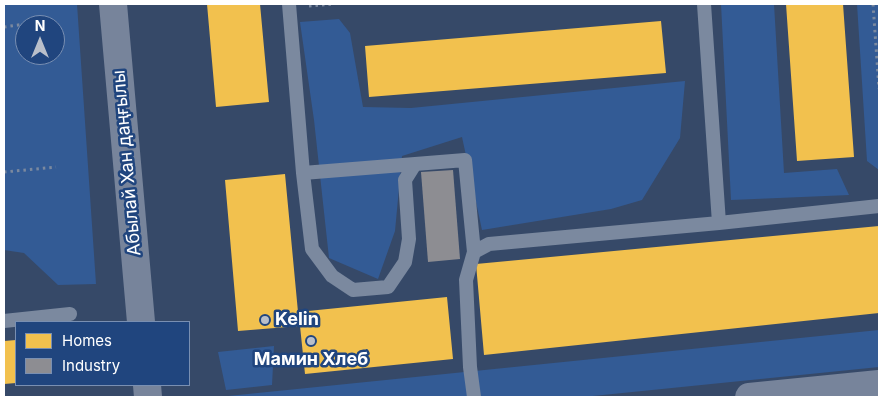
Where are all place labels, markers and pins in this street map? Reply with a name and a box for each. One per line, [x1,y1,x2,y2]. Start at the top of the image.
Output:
place label: Kelin [275,309,319,331]
marker: Kelin [259,314,271,326]
marker: Мамин Хлеб [305,335,317,347]
place label: Мамин Хлеб [254,349,368,371]

